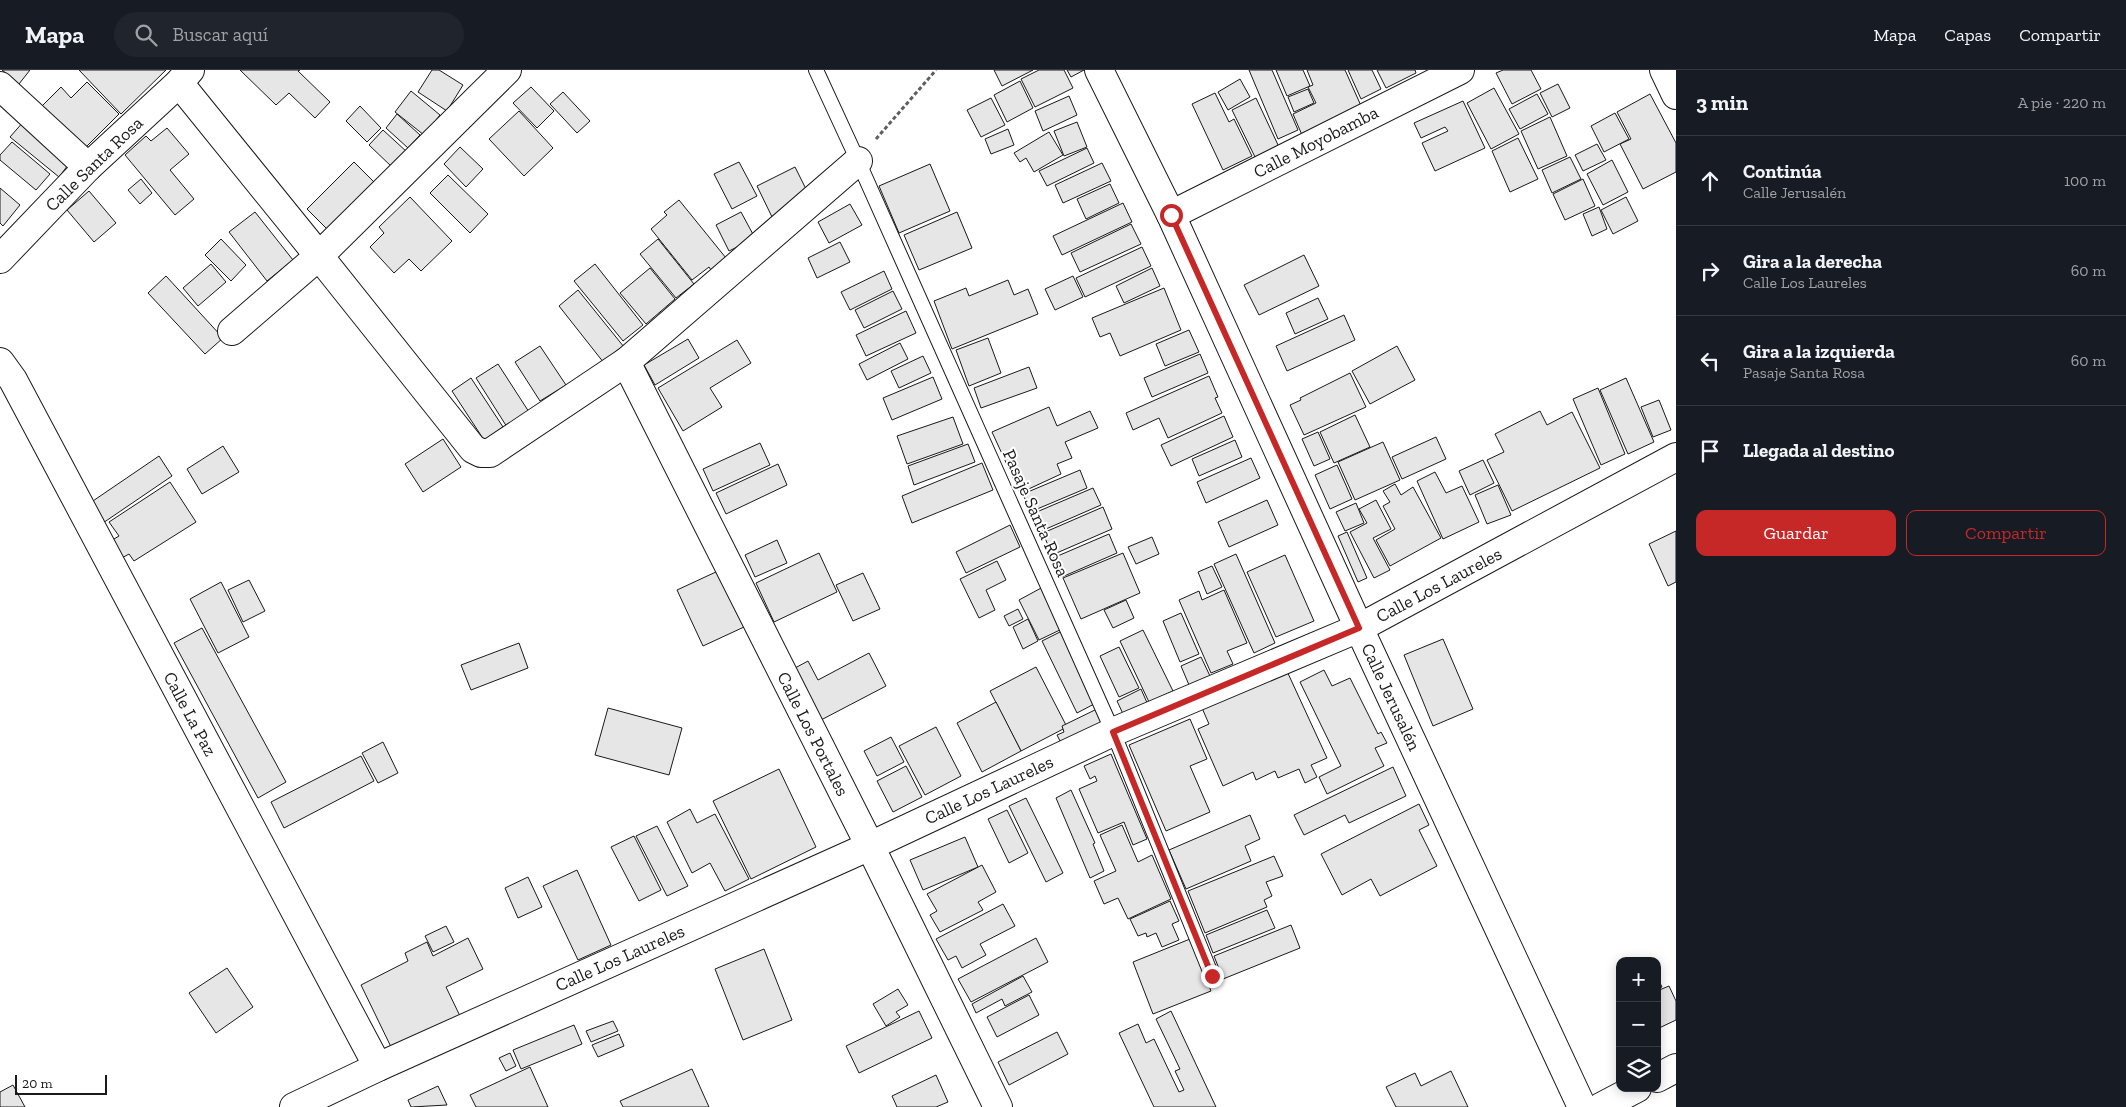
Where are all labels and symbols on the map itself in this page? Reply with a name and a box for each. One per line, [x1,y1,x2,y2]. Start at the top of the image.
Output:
street label: Calle Moyobamba [1250,101,1382,183]
street label: Calle Santa Rosa [41,112,148,216]
route start [1160,204,1183,227]
street label: Pasaje Santa Rosa [998,446,1074,580]
street label: Calle Los Laureles [1372,543,1506,627]
street label: Calle Jerusalén [1356,640,1426,755]
street label: Calle La Paz [159,668,221,760]
street label: Calle Los Portales [772,668,854,800]
street label: Calle Los Laureles [921,751,1057,829]
street label: Calle Los Laureles [552,920,688,996]
route end [1201,965,1224,988]
scale bar [15,1072,108,1095]

